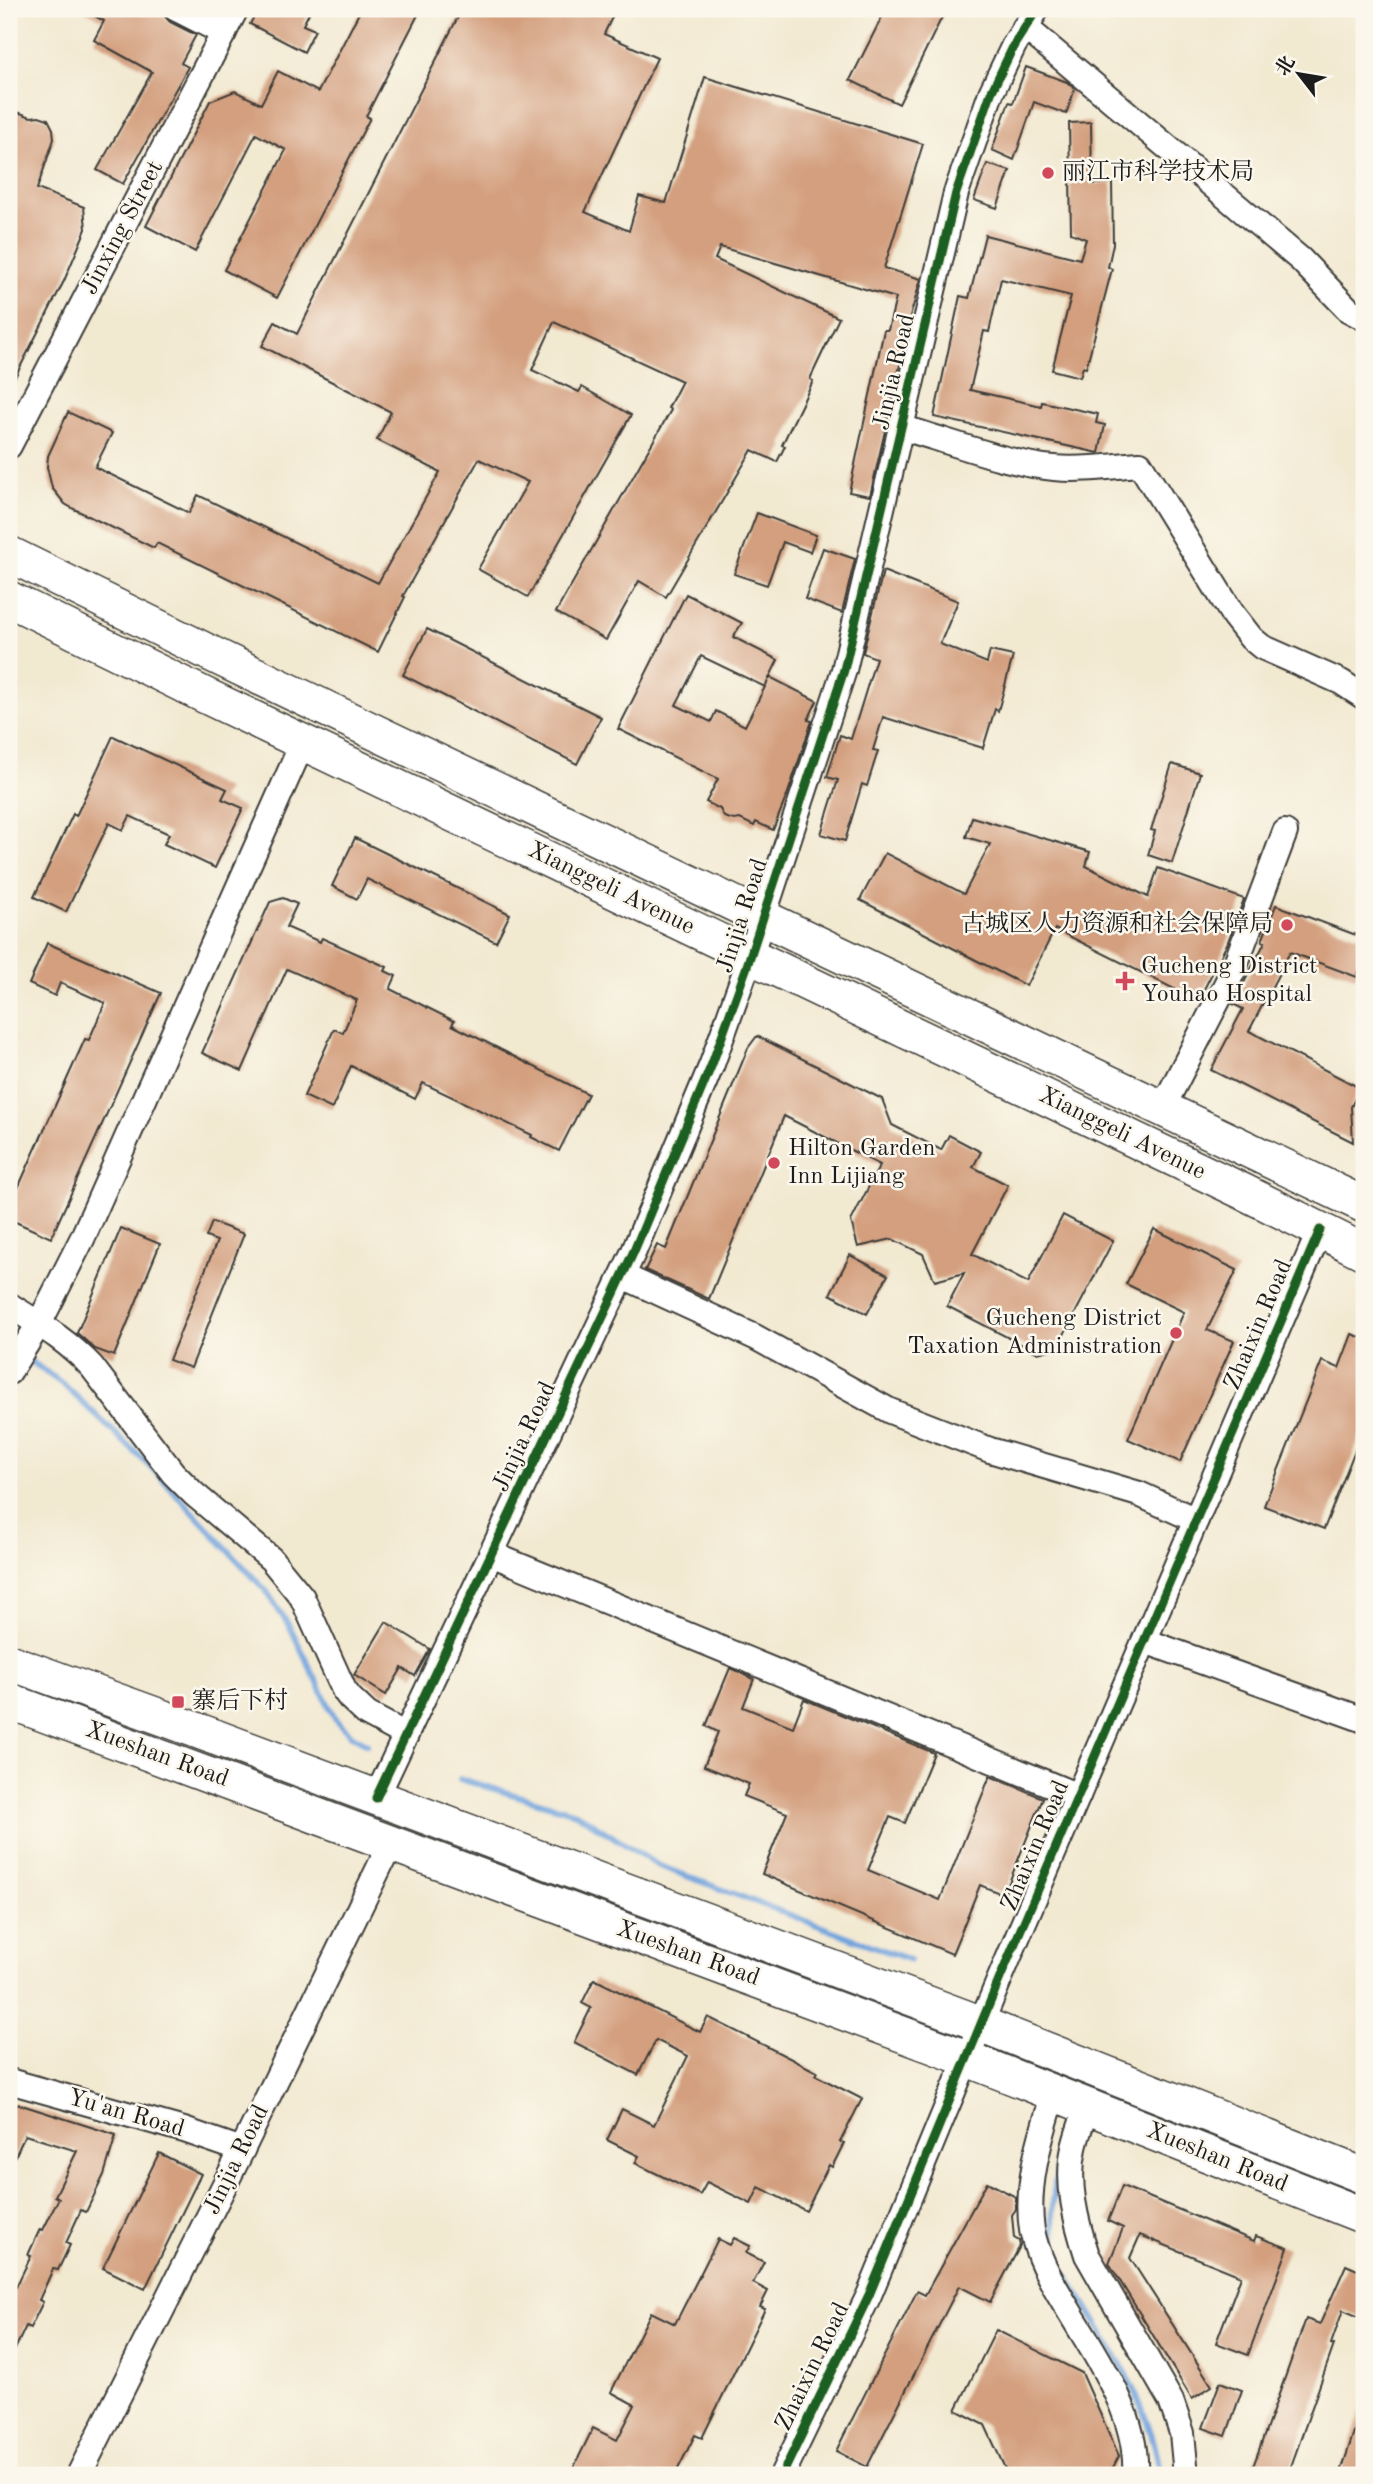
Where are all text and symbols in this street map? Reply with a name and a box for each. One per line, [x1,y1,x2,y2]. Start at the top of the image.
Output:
north arrow [1264,38,1334,108]
text: 北 [1272,52,1300,80]
street label: Jinxing Street [78,157,168,299]
place label: 丽江市科学技术局 [1062,158,1254,185]
marker: 丽江市科学技术局 [1040,165,1056,181]
street label: Jinjia Road [870,312,920,432]
street label: Xianggeli Avenue [524,838,698,940]
street label: Jinjia Road [713,856,773,976]
place label: 古城区人力资源和社会保障局 [961,910,1273,937]
marker: 古城区人力资源和社会保障局 [1279,917,1295,933]
place label: Gucheng District Youhao Hospital [1141,955,1318,1007]
marker: Gucheng District Youhao Hospital [1115,971,1135,991]
street label: Xianggeli Avenue [1035,1083,1209,1185]
place label: Hilton Garden Inn Lijiang [788,1137,935,1189]
marker: Hilton Garden Inn Lijiang [766,1155,782,1171]
street label: Zhaixin Road [1221,1256,1297,1394]
place label: Gucheng District Taxation Administration [907,1307,1162,1359]
marker: Gucheng District Taxation Administration [1168,1325,1184,1341]
street label: Jinjia Road [489,1378,561,1496]
place label: 寨后下村 [192,1687,288,1714]
marker: 寨后下村 [170,1694,186,1710]
street label: Xueshan Road [82,1718,232,1792]
street label: Zhaixin Road [998,1777,1074,1915]
street label: Xueshan Road [613,1917,763,1991]
street label: Yu'an Road [65,2086,187,2142]
street label: Jinjia Road [200,2101,274,2219]
street label: Xueshan Road [1143,2119,1291,2197]
street label: Zhaixin Road [772,2299,854,2435]

